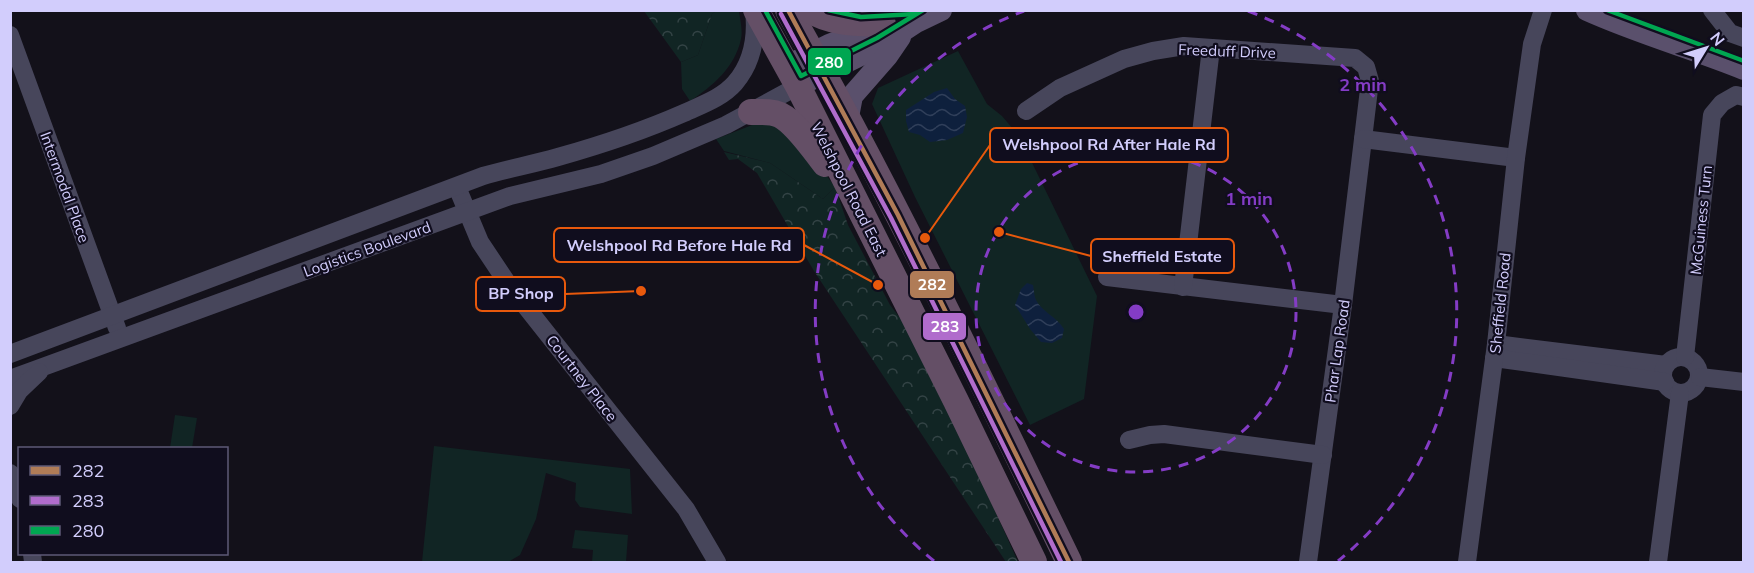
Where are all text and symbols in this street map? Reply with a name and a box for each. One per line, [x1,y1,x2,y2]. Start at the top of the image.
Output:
north arrow [1676,18,1736,78]
text: N [1706,28,1729,50]
street label: Freeduff Drive [1178,40,1276,62]
line badge: 280 [807,47,852,76]
text: 280 [815,52,843,72]
text: 2 min [1339,73,1387,96]
street label: Welshpool Road East [807,119,891,259]
callout: Welshpool Rd After Hale Rd [990,128,1228,162]
street label: Intermodal Place [36,129,94,245]
text: Welshpool Rd After Hale Rd [1002,134,1216,154]
street label: McGuiness Turn [1686,164,1716,276]
text: 1 min [1225,187,1273,210]
street label: Logistics Boulevard [301,217,433,281]
callout: Welshpool Rd Before Hale Rd [554,228,804,262]
text: Welshpool Rd Before Hale Rd [566,235,792,255]
callout: Sheffield Estate [1091,239,1234,273]
text: Sheffield Estate [1102,246,1222,266]
street label: Sheffield Road [1485,252,1515,354]
line badge: 282 [909,270,955,299]
text: 282 [918,274,946,294]
callout: BP Shop [476,277,565,311]
text: BP Shop [488,283,554,303]
street label: Phar Lap Road [1320,298,1354,404]
centre of rings [1126,302,1146,322]
line badge: 283 [922,312,967,341]
text: 283 [931,316,959,336]
street label: Courtney Place [542,331,622,425]
legend [18,447,228,555]
text: 282 [72,459,104,482]
text: 283 [72,489,104,512]
text: 280 [72,519,104,542]

